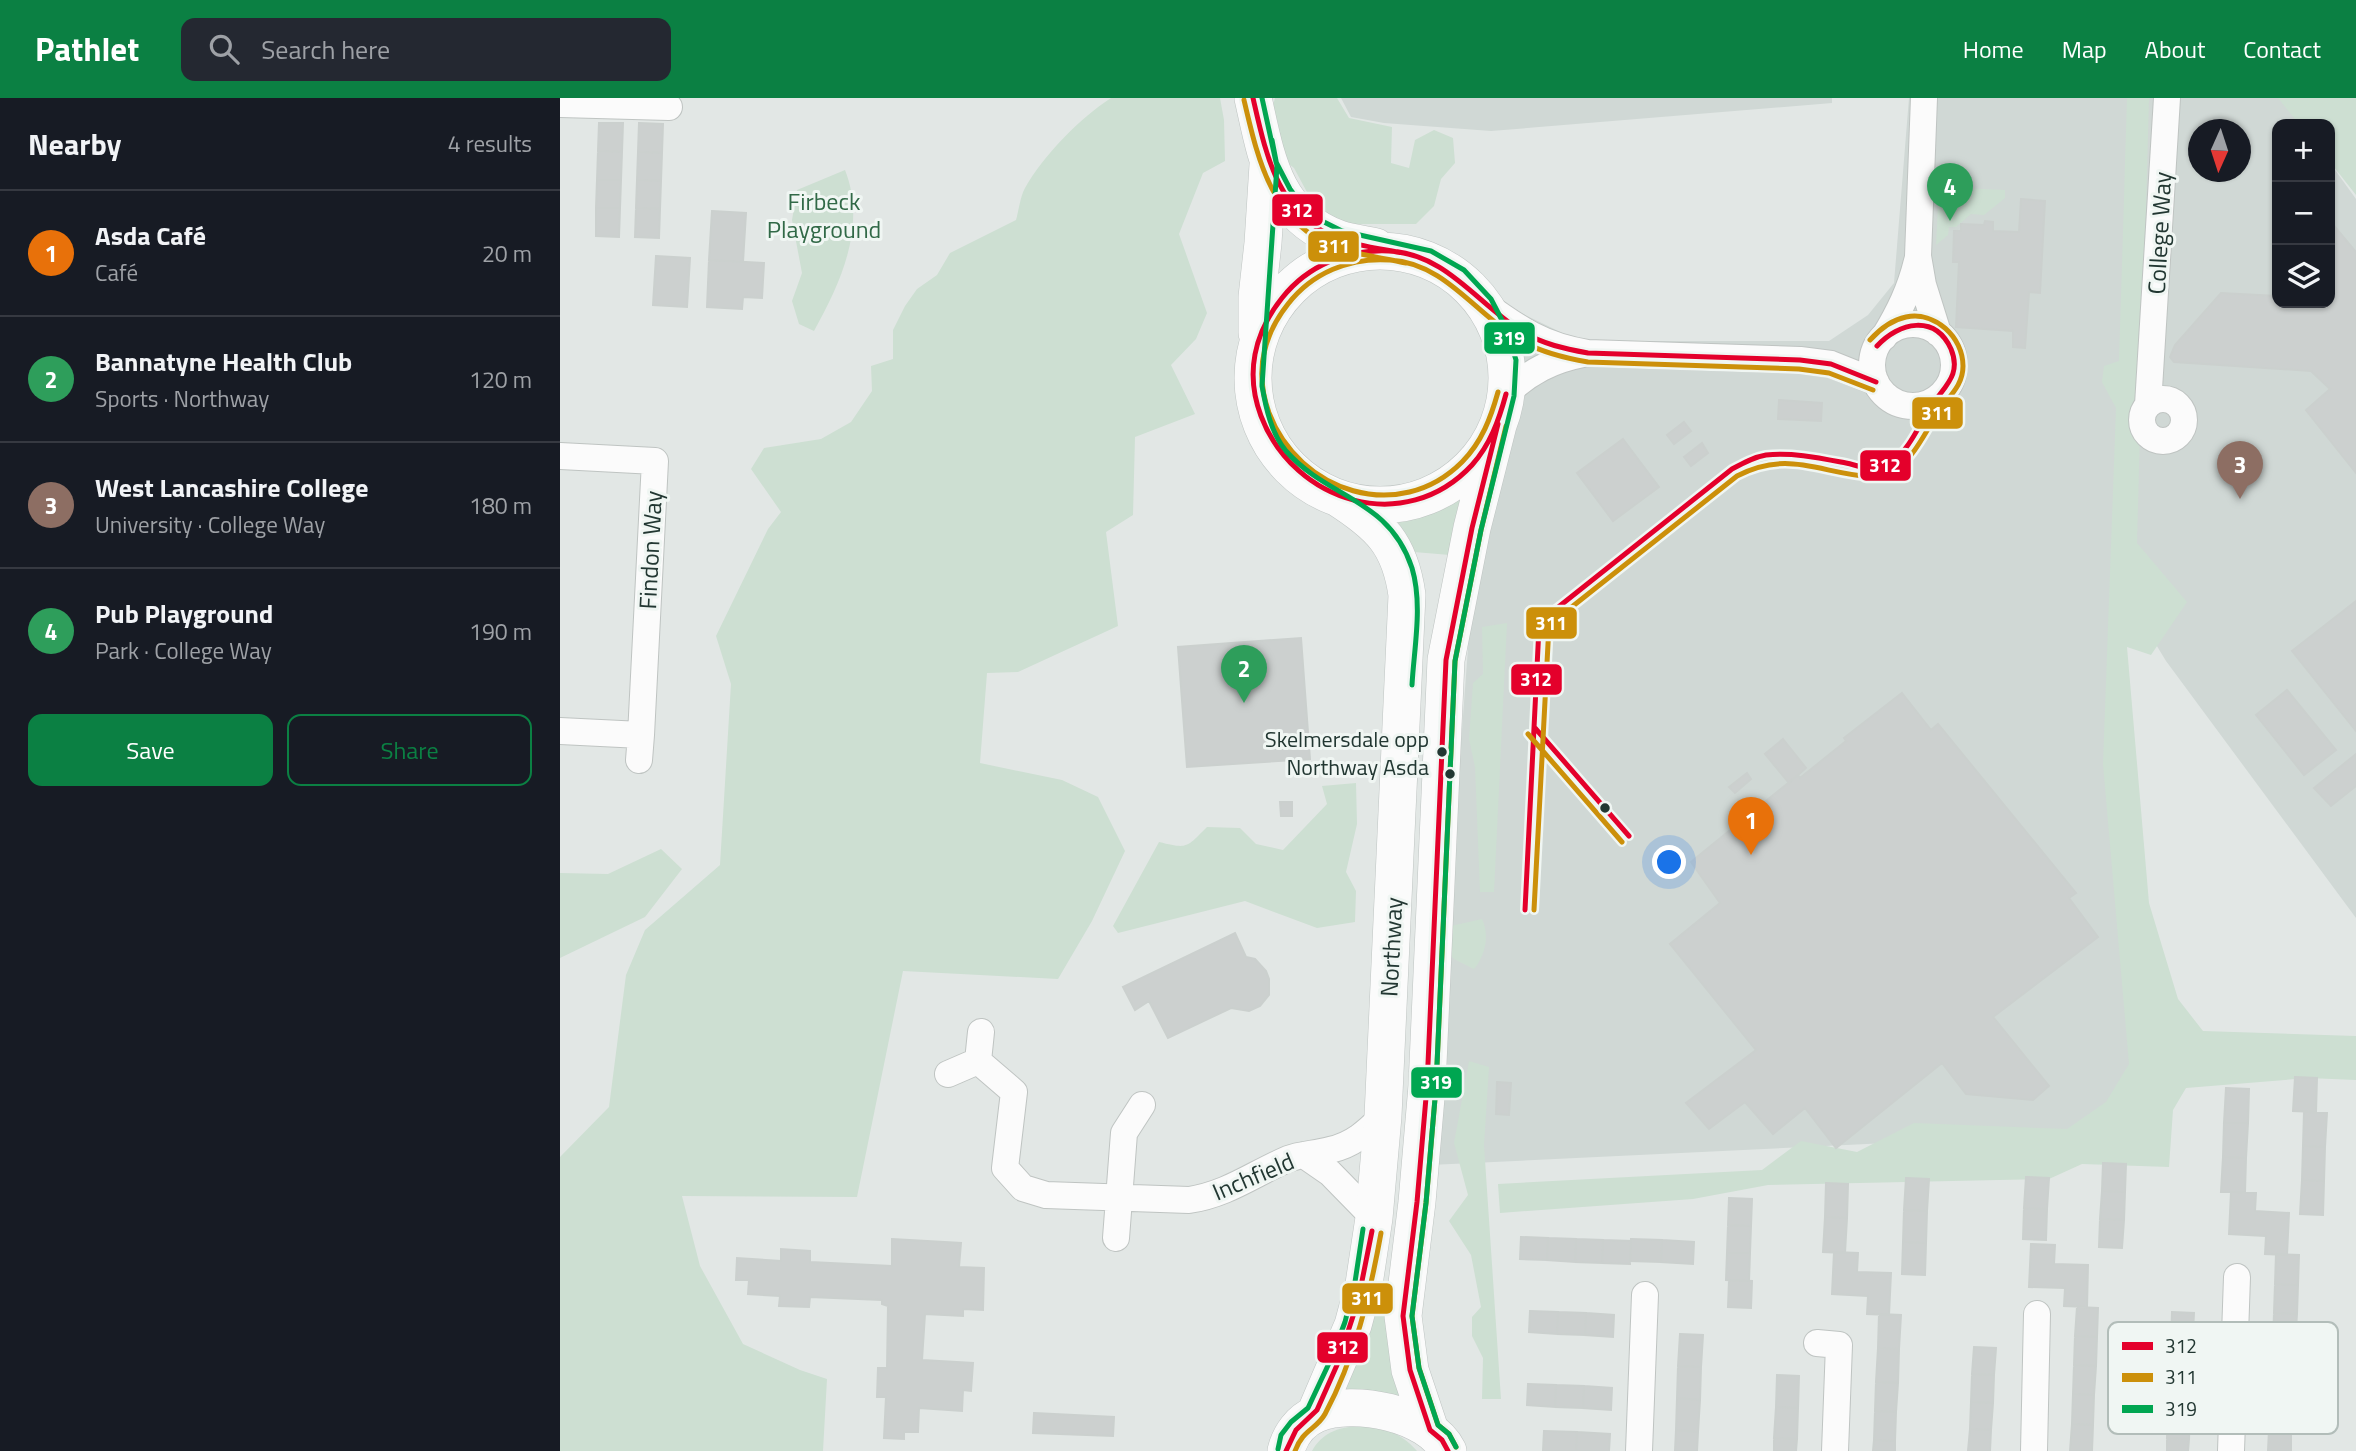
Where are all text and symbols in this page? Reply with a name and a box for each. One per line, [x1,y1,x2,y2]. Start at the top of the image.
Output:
search box [181,18,671,81]
text: Pathlet [35,24,139,74]
icon: search [205,30,243,68]
text: Search here [261,30,390,69]
text: Home [1963,31,2024,67]
text: Map [2062,31,2107,67]
text: About [2145,31,2205,67]
text: Contact [2243,31,2321,67]
north arrow [2188,119,2251,182]
map controls [2272,119,2335,308]
button: + [2272,119,2335,182]
text: Nearby [28,121,121,167]
text: 4 results [448,126,532,161]
pin: 4 [1927,163,1973,221]
street label: College Way [2138,170,2180,295]
button: − [2272,182,2335,245]
park label: Firbeck Playground [767,183,881,247]
line badge: 312 [1271,193,1324,227]
text: 312 [1281,195,1313,224]
text: Asda Café [95,216,206,255]
line badge: 311 [1307,230,1360,263]
text: 311 [1318,231,1350,260]
text: 1 [45,236,57,271]
text: 20 m [482,236,532,271]
button: layers [2272,245,2335,308]
text: Café [95,255,138,290]
line badge: 319 [1483,321,1536,355]
text: 319 [1493,323,1525,352]
text: Bannatyne Health Club [95,342,352,381]
text: 2 [45,362,57,397]
text: 120 m [469,362,532,397]
text: Sports · Northway [95,381,269,416]
line badge: 311 [1911,396,1964,430]
text: 311 [1921,398,1953,427]
pin: 3 [2217,441,2263,499]
line badge: 312 [1859,449,1912,482]
text: 312 [1869,450,1901,479]
text: West Lancashire College [95,468,368,507]
text: 3 [45,488,57,523]
text: 180 m [469,488,532,523]
street label: Findon Way [629,489,671,610]
text: University · College Way [95,507,325,542]
text: Pub Playground [95,594,273,633]
line badge: 311 [1525,606,1578,640]
text: 311 [1535,608,1567,637]
text: 4 [45,614,57,649]
text: 190 m [469,614,532,649]
text: Park · College Way [95,633,272,668]
pin: 2 [1221,645,1267,703]
line badge: 312 [1510,663,1563,696]
text: 312 [1520,664,1552,693]
button: Save [28,714,273,786]
button: Share [287,714,532,786]
place label: Skelmersdale opp Northway Asda [1265,722,1429,784]
marker: Skelmersdale opp Northway Asda [1435,745,1449,759]
unlabelled marker [1443,767,1457,781]
pin: 1 [1728,797,1774,855]
unlabelled marker [1598,801,1612,815]
your location [1652,845,1686,879]
street label: Northway [1370,896,1412,998]
line badge: 319 [1410,1066,1463,1099]
text: 319 [1420,1067,1452,1096]
street label: Inchfield [1207,1143,1299,1209]
line badge: 311 [1341,1282,1394,1315]
text: 311 [1351,1283,1383,1312]
legend [2108,1322,2338,1434]
line badge: 312 [1316,1331,1369,1364]
text: 312 [2165,1331,2197,1360]
text: 312 [1327,1332,1359,1361]
text: 311 [2165,1362,2197,1391]
text: 319 [2165,1394,2197,1423]

